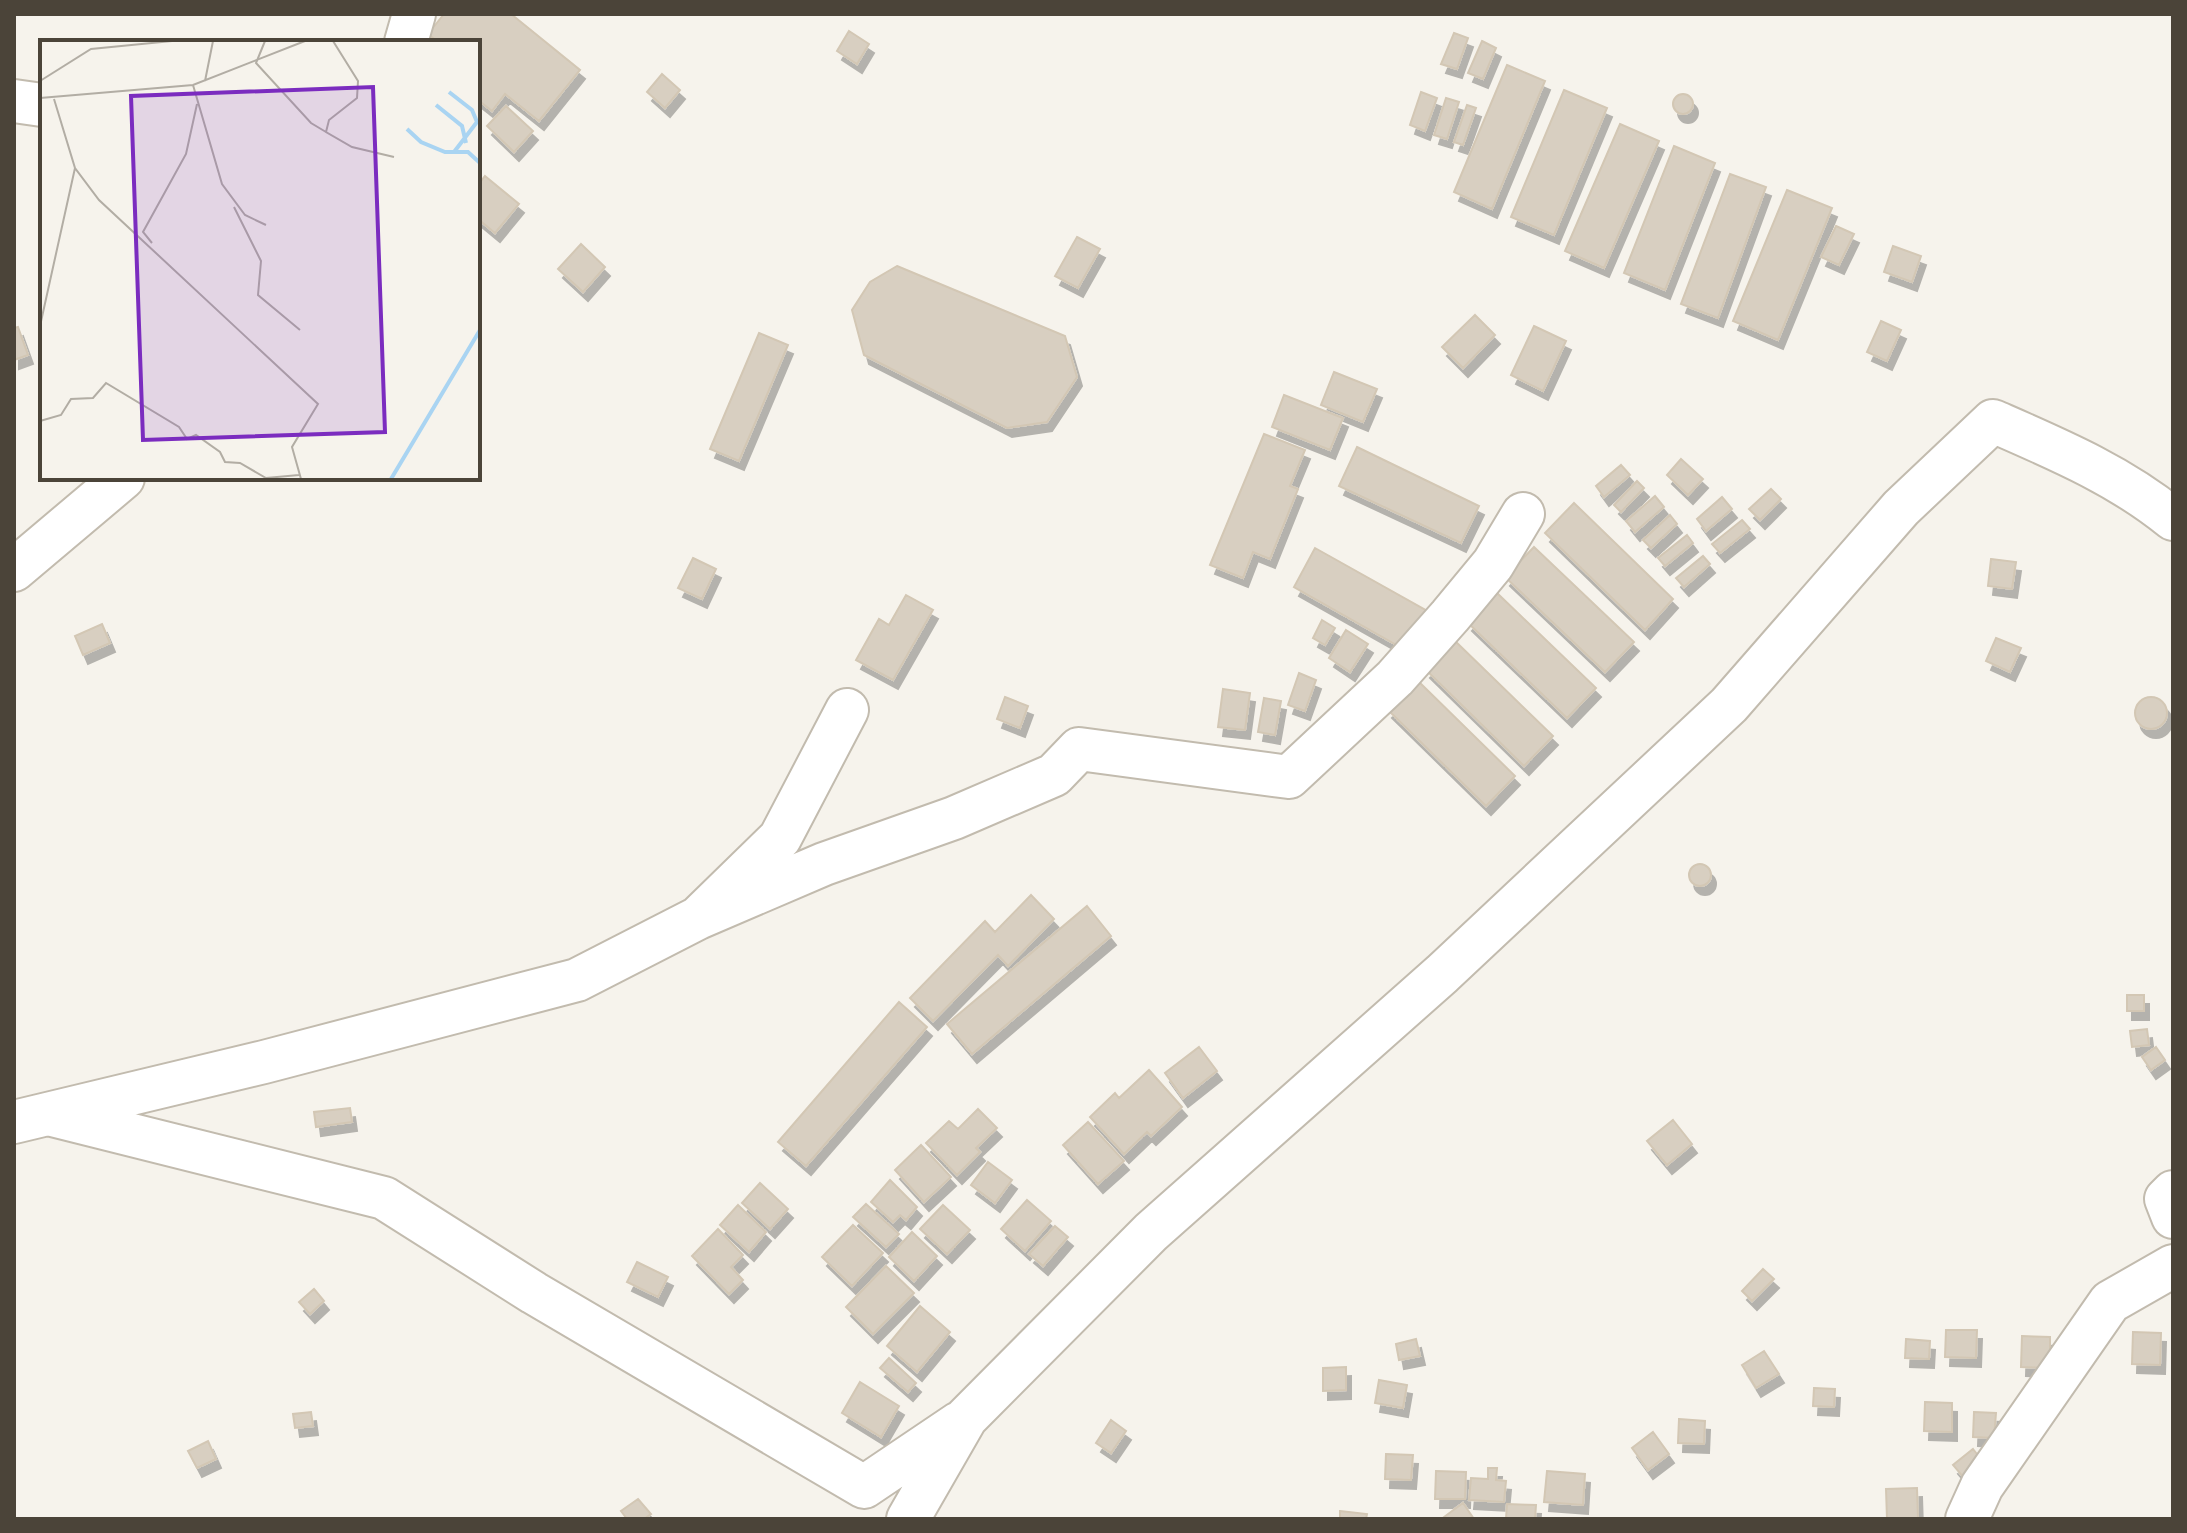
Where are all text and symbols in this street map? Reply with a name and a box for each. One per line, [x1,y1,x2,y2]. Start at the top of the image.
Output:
inset map [40,40,480,480]

